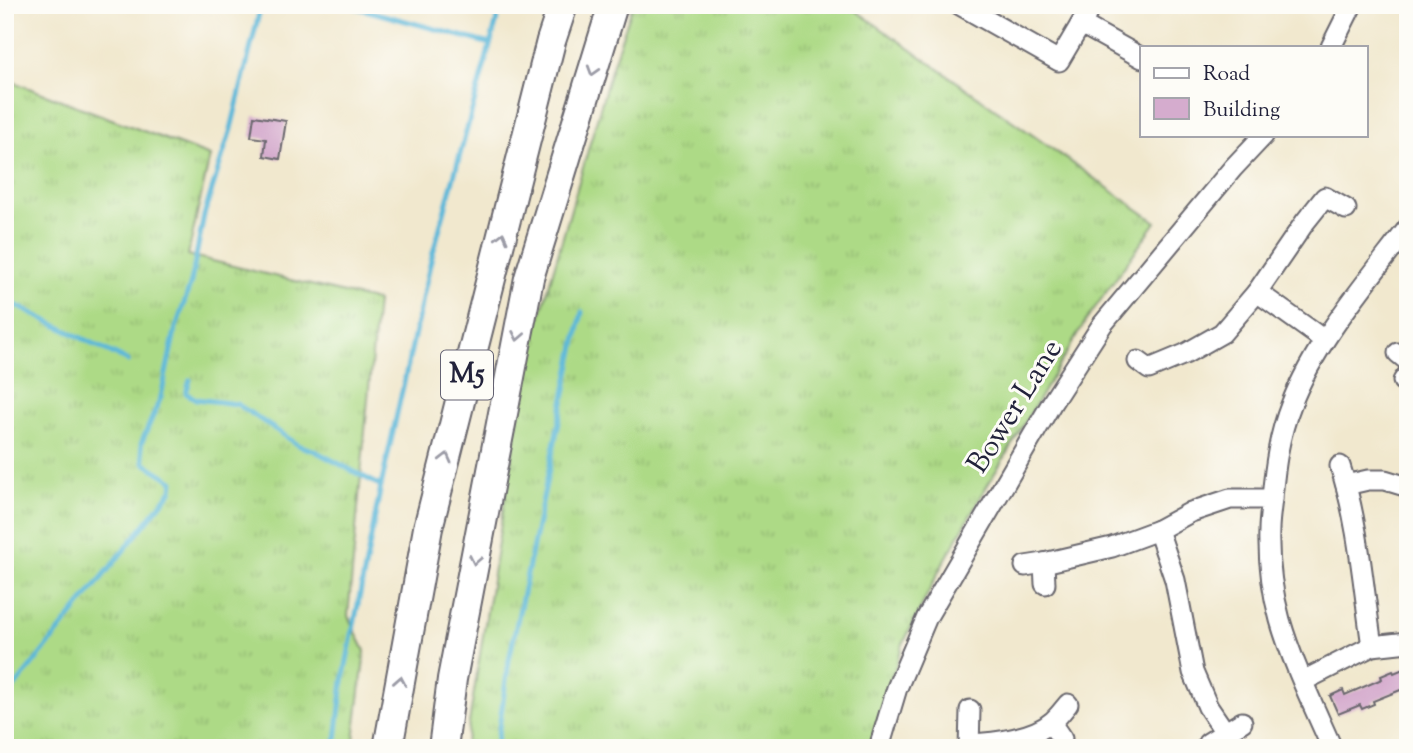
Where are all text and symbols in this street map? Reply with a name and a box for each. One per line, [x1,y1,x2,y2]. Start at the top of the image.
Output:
legend [1140,46,1368,136]
text: Road [1203,60,1250,90]
one-way arrow [586,64,601,76]
text: Building [1203,96,1280,126]
one-way arrow [494,232,508,244]
one-way arrow [511,331,526,342]
street label: Bower Lane [958,332,1074,482]
road number: M5 [441,350,493,400]
one-way arrow [438,452,452,464]
one-way arrow [468,554,483,566]
one-way arrow [392,675,407,687]

